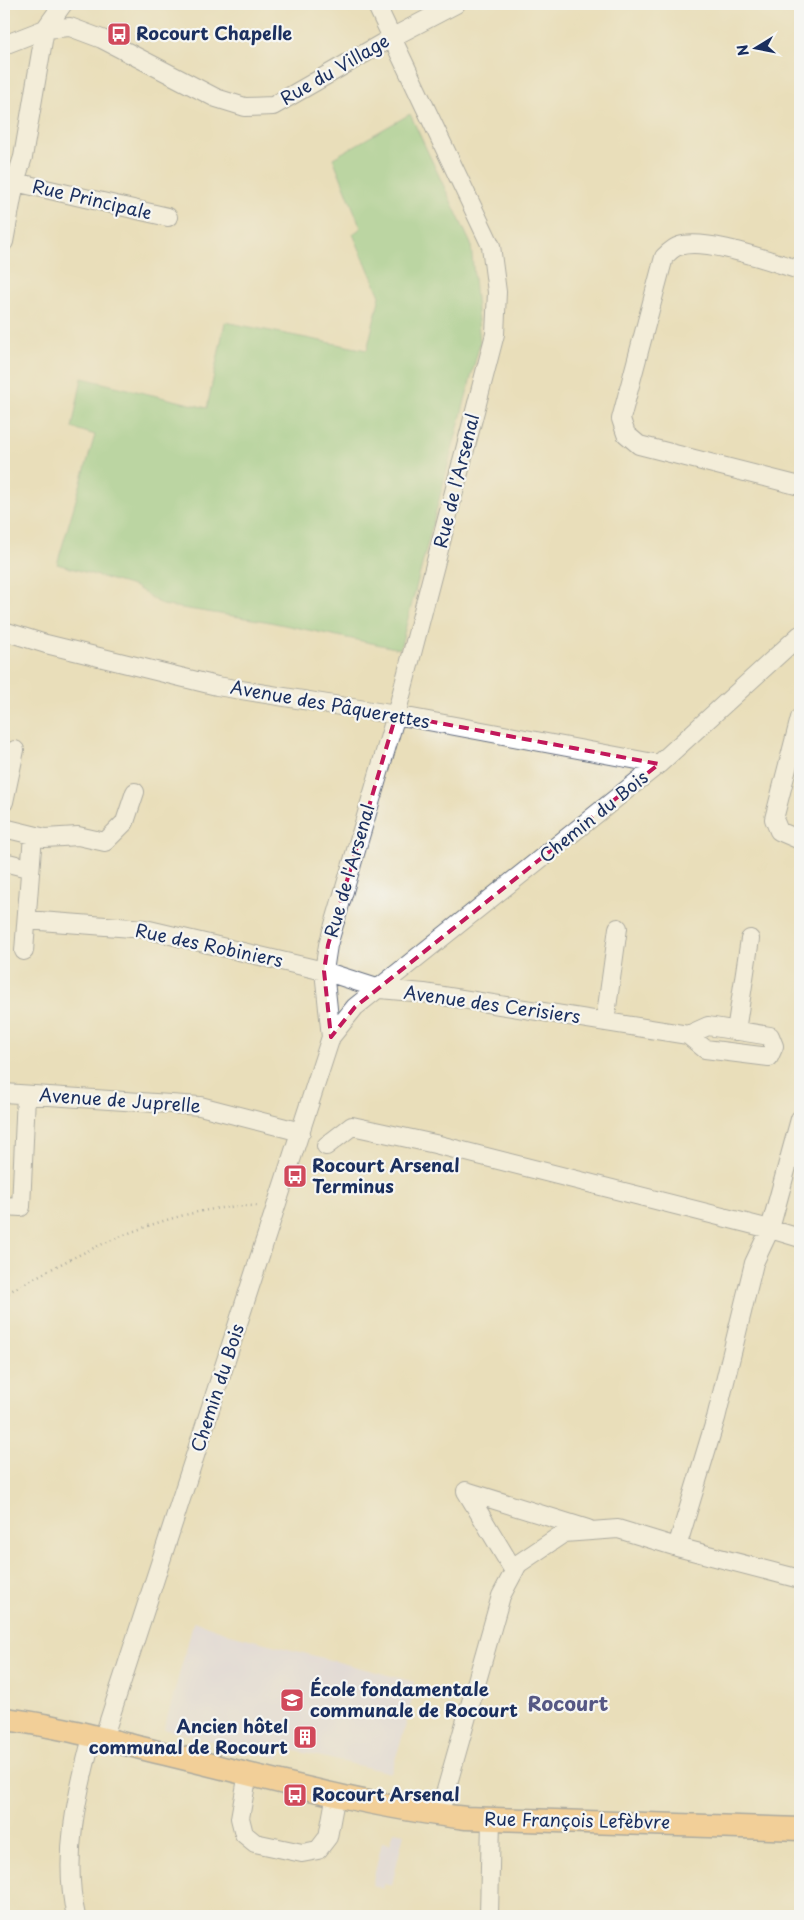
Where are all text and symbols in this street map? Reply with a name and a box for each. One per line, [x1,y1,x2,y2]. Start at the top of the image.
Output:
place label: Rocourt Chapelle [136,19,292,46]
bus stop icon: Rocourt Chapelle [106,21,132,47]
north arrow [732,22,782,72]
street label: Rue du Village [275,27,394,111]
text: N [731,43,754,58]
street label: Rue Principale [30,172,155,225]
street label: Rue de l'Arsenal [426,411,485,551]
street label: Avenue des Pâquerettes [228,673,432,734]
street label: Chemin du Bois [533,763,653,868]
street label: Rue de l'Arsenal [317,801,381,940]
street label: Rue des Robiniers [133,916,286,973]
street label: Avenue des Cerisiers [402,978,582,1029]
street label: Avenue de Juprelle [38,1080,202,1119]
place label: Rocourt Arsenal Terminus [312,1151,459,1199]
bus stop icon: Rocourt Arsenal Terminus [282,1163,308,1189]
street label: Chemin du Bois [183,1320,250,1455]
place label: École fondamentale communale de Rocourt [310,1675,518,1723]
school or university icon: École fondamentale communale de Rocourt [279,1687,305,1713]
district label: Rocourt [528,1688,609,1718]
place label: Ancien hôtel communal de Rocourt [89,1712,288,1760]
building icon: Ancien hôtel communal de Rocourt [292,1724,318,1750]
place label: Rocourt Arsenal [312,1780,459,1807]
bus stop icon: Rocourt Arsenal [282,1782,308,1808]
street label: Rue François Lefèbvre [484,1804,670,1835]

